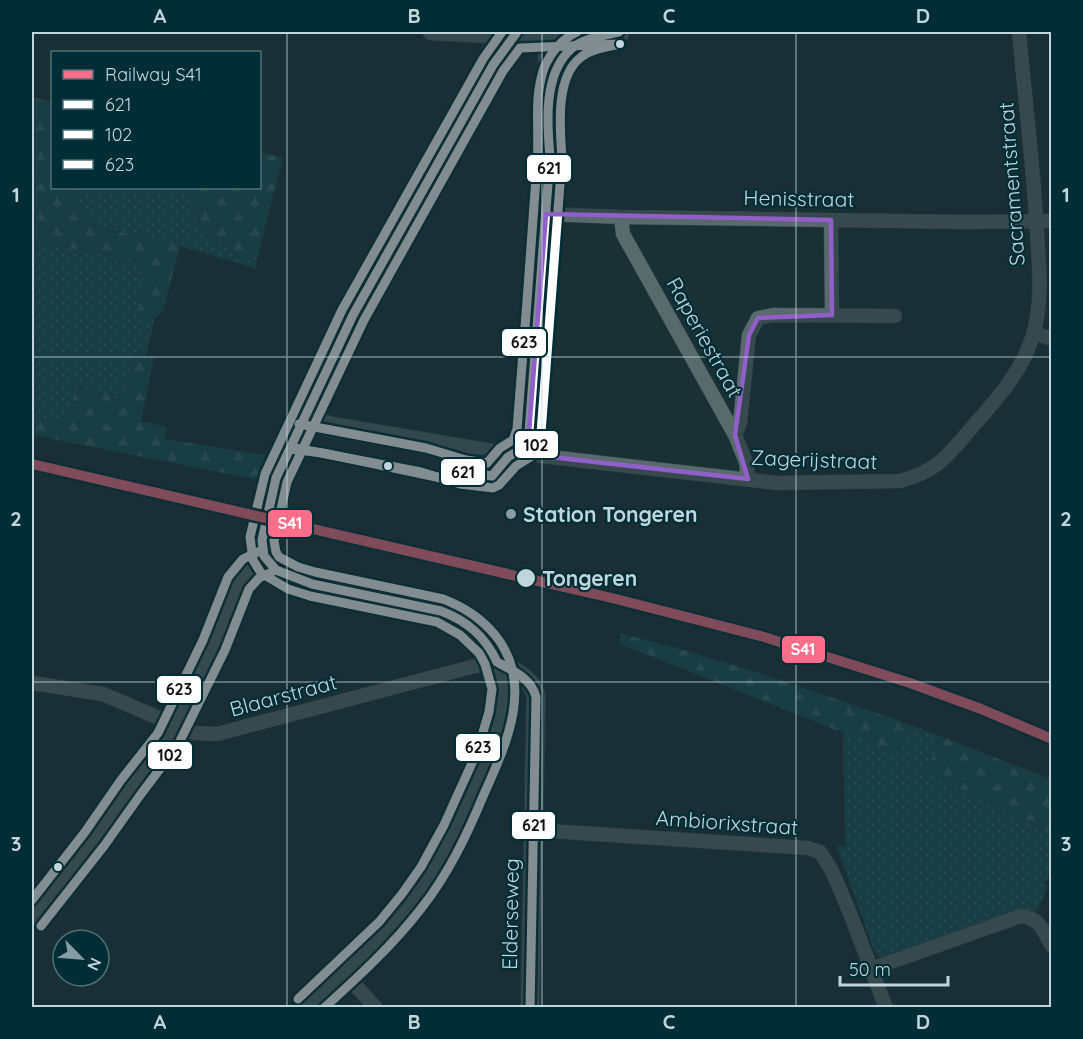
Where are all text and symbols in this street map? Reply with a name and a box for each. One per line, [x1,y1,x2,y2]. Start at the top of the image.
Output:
text: A [154,3,167,28]
text: B [407,3,421,28]
text: C [663,3,676,28]
text: D [916,3,930,28]
unlabelled marker [614,38,626,50]
legend [51,51,261,189]
text: Railway S41 [105,63,202,86]
text: 621 [105,93,131,116]
street label: Sacramentstraat [992,101,1030,267]
text: 102 [105,123,132,146]
text: 623 [105,153,134,176]
line badge: 621 [526,154,572,183]
text: 621 [537,158,561,178]
text: 1 [12,182,20,207]
text: 1 [1062,182,1070,207]
street label: Henisstraat [743,184,855,212]
street label: Raperiestraat [661,272,749,402]
line badge: 623 [501,328,547,357]
text: 623 [511,332,537,352]
line badge: 102 [514,430,559,459]
text: 102 [523,435,549,455]
street label: Zagerijstraat [750,444,878,474]
line badge: 621 [440,458,486,486]
unlabelled marker [382,460,394,472]
text: 621 [451,462,475,482]
place label: Station Tongeren [523,501,698,527]
text: 2 [10,506,22,531]
text: 2 [1060,506,1072,531]
marker: Station Tongeren [504,507,518,521]
line badge: S41 [267,509,313,538]
text: S41 [278,513,302,533]
place label: Tongeren [542,565,637,591]
marker: Tongeren [515,567,537,589]
line badge: S41 [781,635,826,664]
text: S41 [791,639,815,659]
street label: Blaarstraat [227,668,339,722]
line badge: 623 [156,675,202,704]
text: 623 [166,679,192,699]
line badge: 623 [455,733,501,762]
text: 623 [465,737,491,757]
line badge: 102 [147,741,193,770]
text: 102 [157,745,183,765]
street label: Ambiorixstraat [655,804,799,840]
line badge: 621 [511,811,556,840]
text: 621 [522,815,546,835]
text: 3 [11,831,21,856]
text: 3 [1061,831,1071,856]
street label: Elderseweg [496,858,524,970]
unlabelled marker [52,861,64,873]
north arrow [51,928,111,988]
scale bar [840,949,948,987]
text: N [83,955,106,974]
text: 50 m [849,958,891,981]
text: A [154,1009,167,1034]
text: B [407,1009,421,1034]
text: C [663,1009,676,1034]
text: D [916,1009,930,1034]

